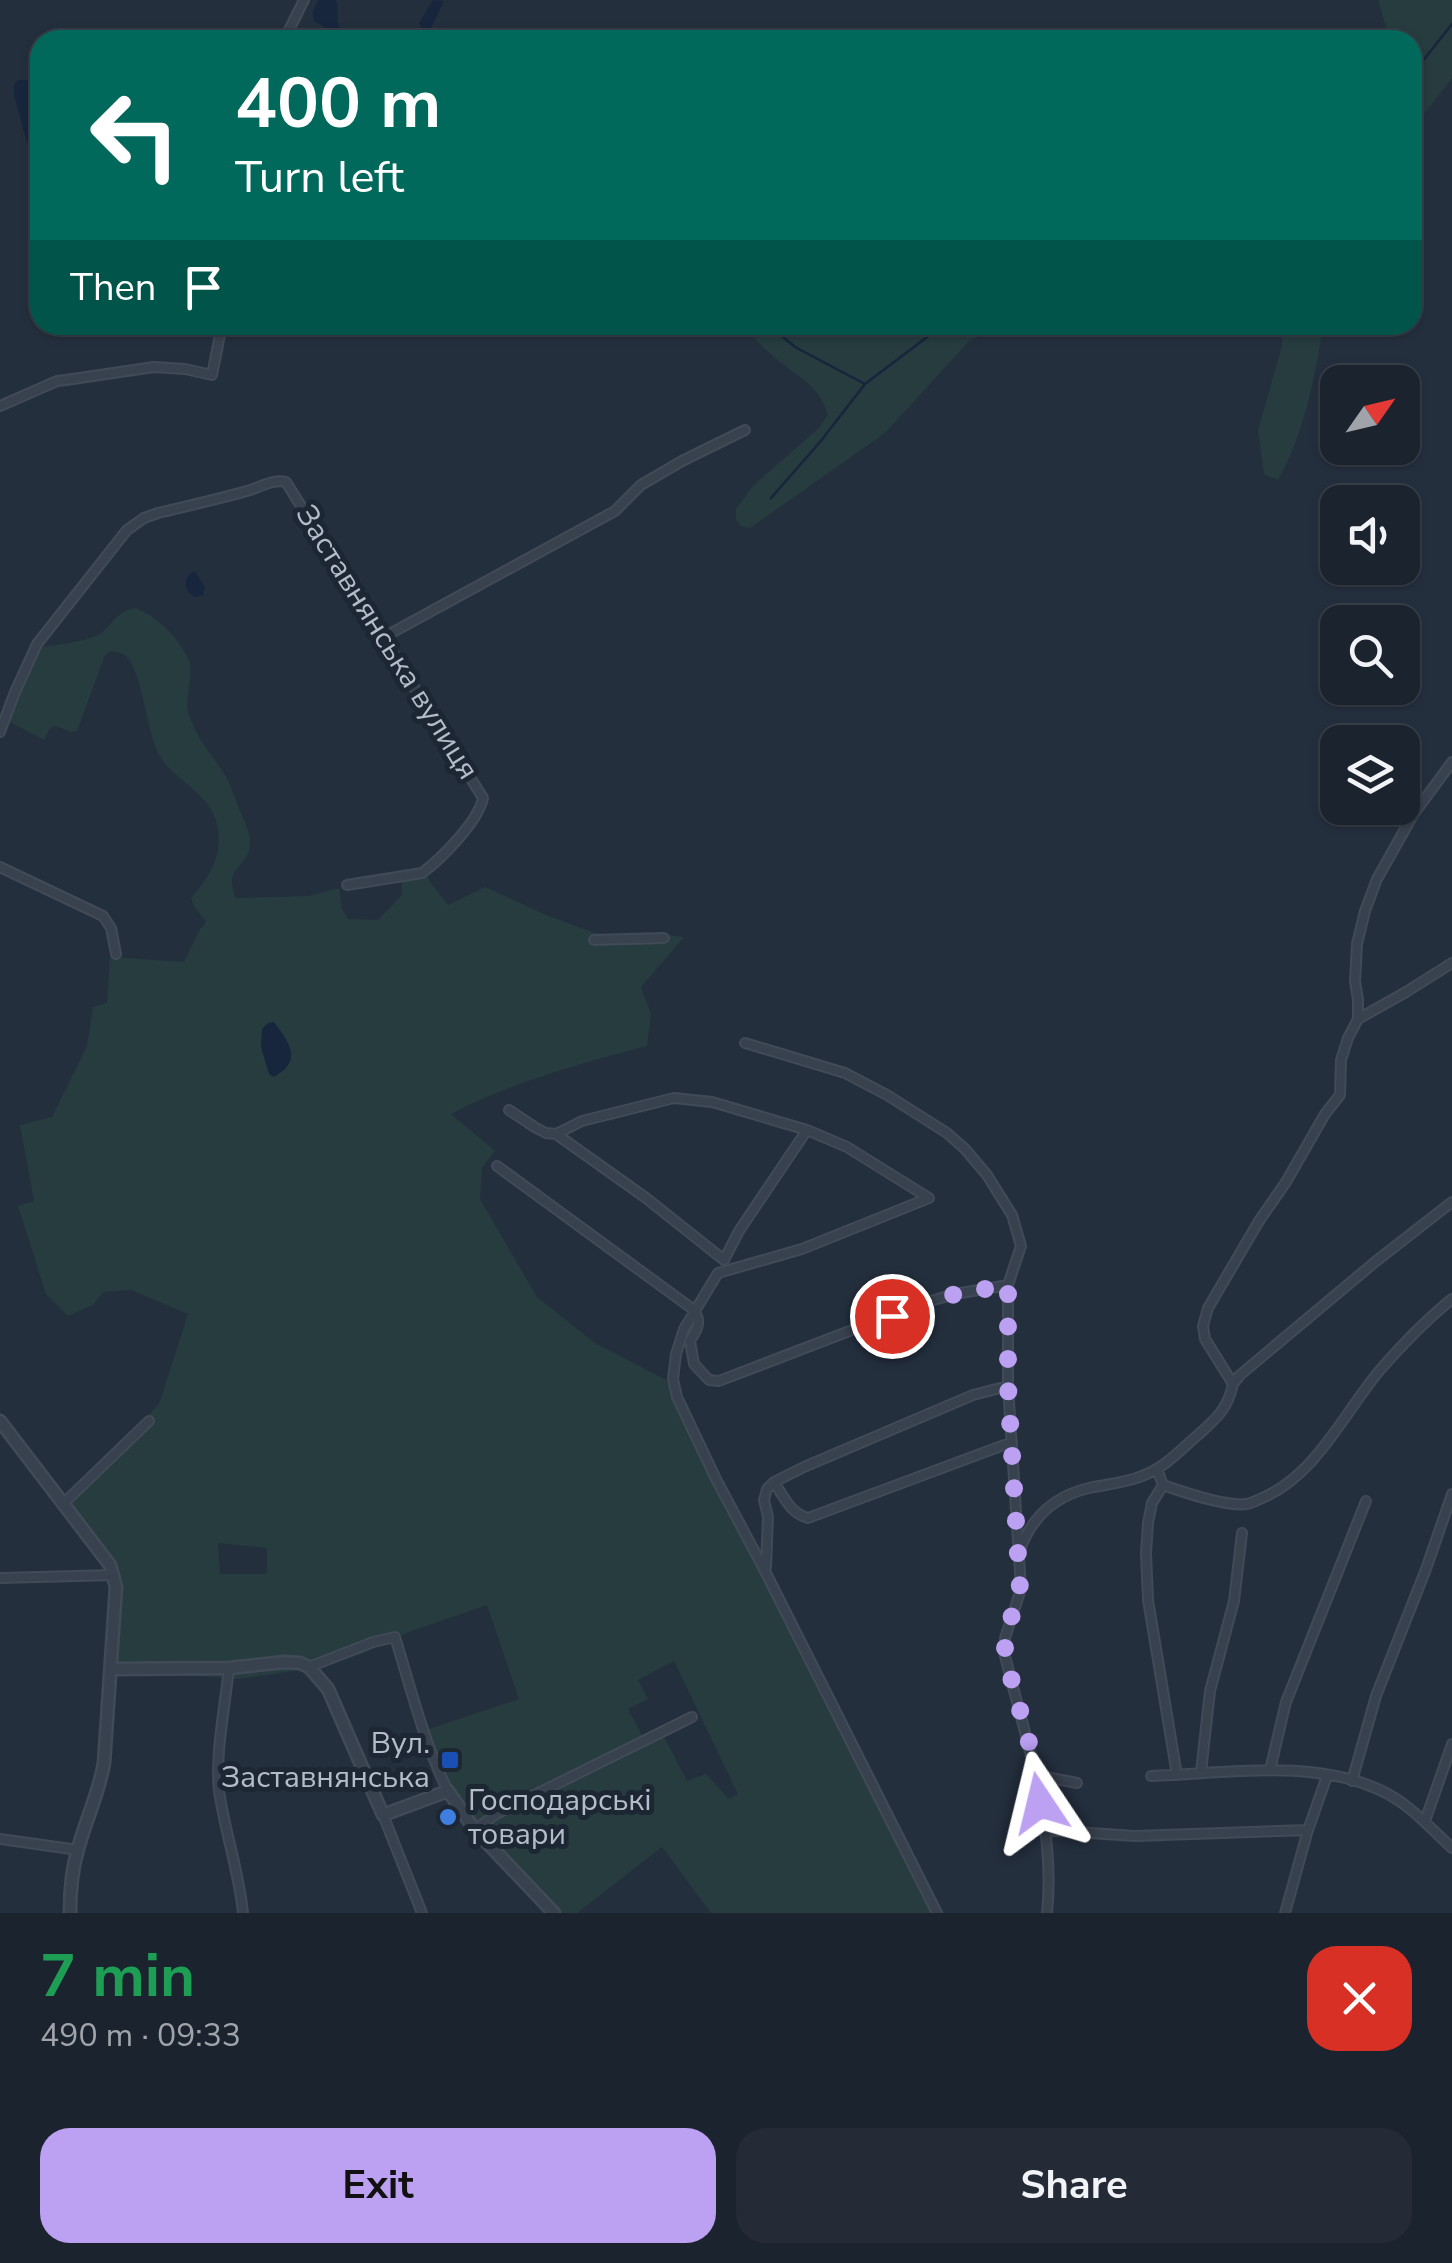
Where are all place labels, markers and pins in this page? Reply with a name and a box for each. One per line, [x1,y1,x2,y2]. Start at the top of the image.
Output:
pin [850,1274,935,1359]
place label: Вул. Заставнянська [221,1723,430,1798]
marker: Вул. Заставнянська [439,1749,461,1771]
place label: Господарські товари [468,1780,651,1855]
marker: Господарські товари [437,1806,459,1828]

